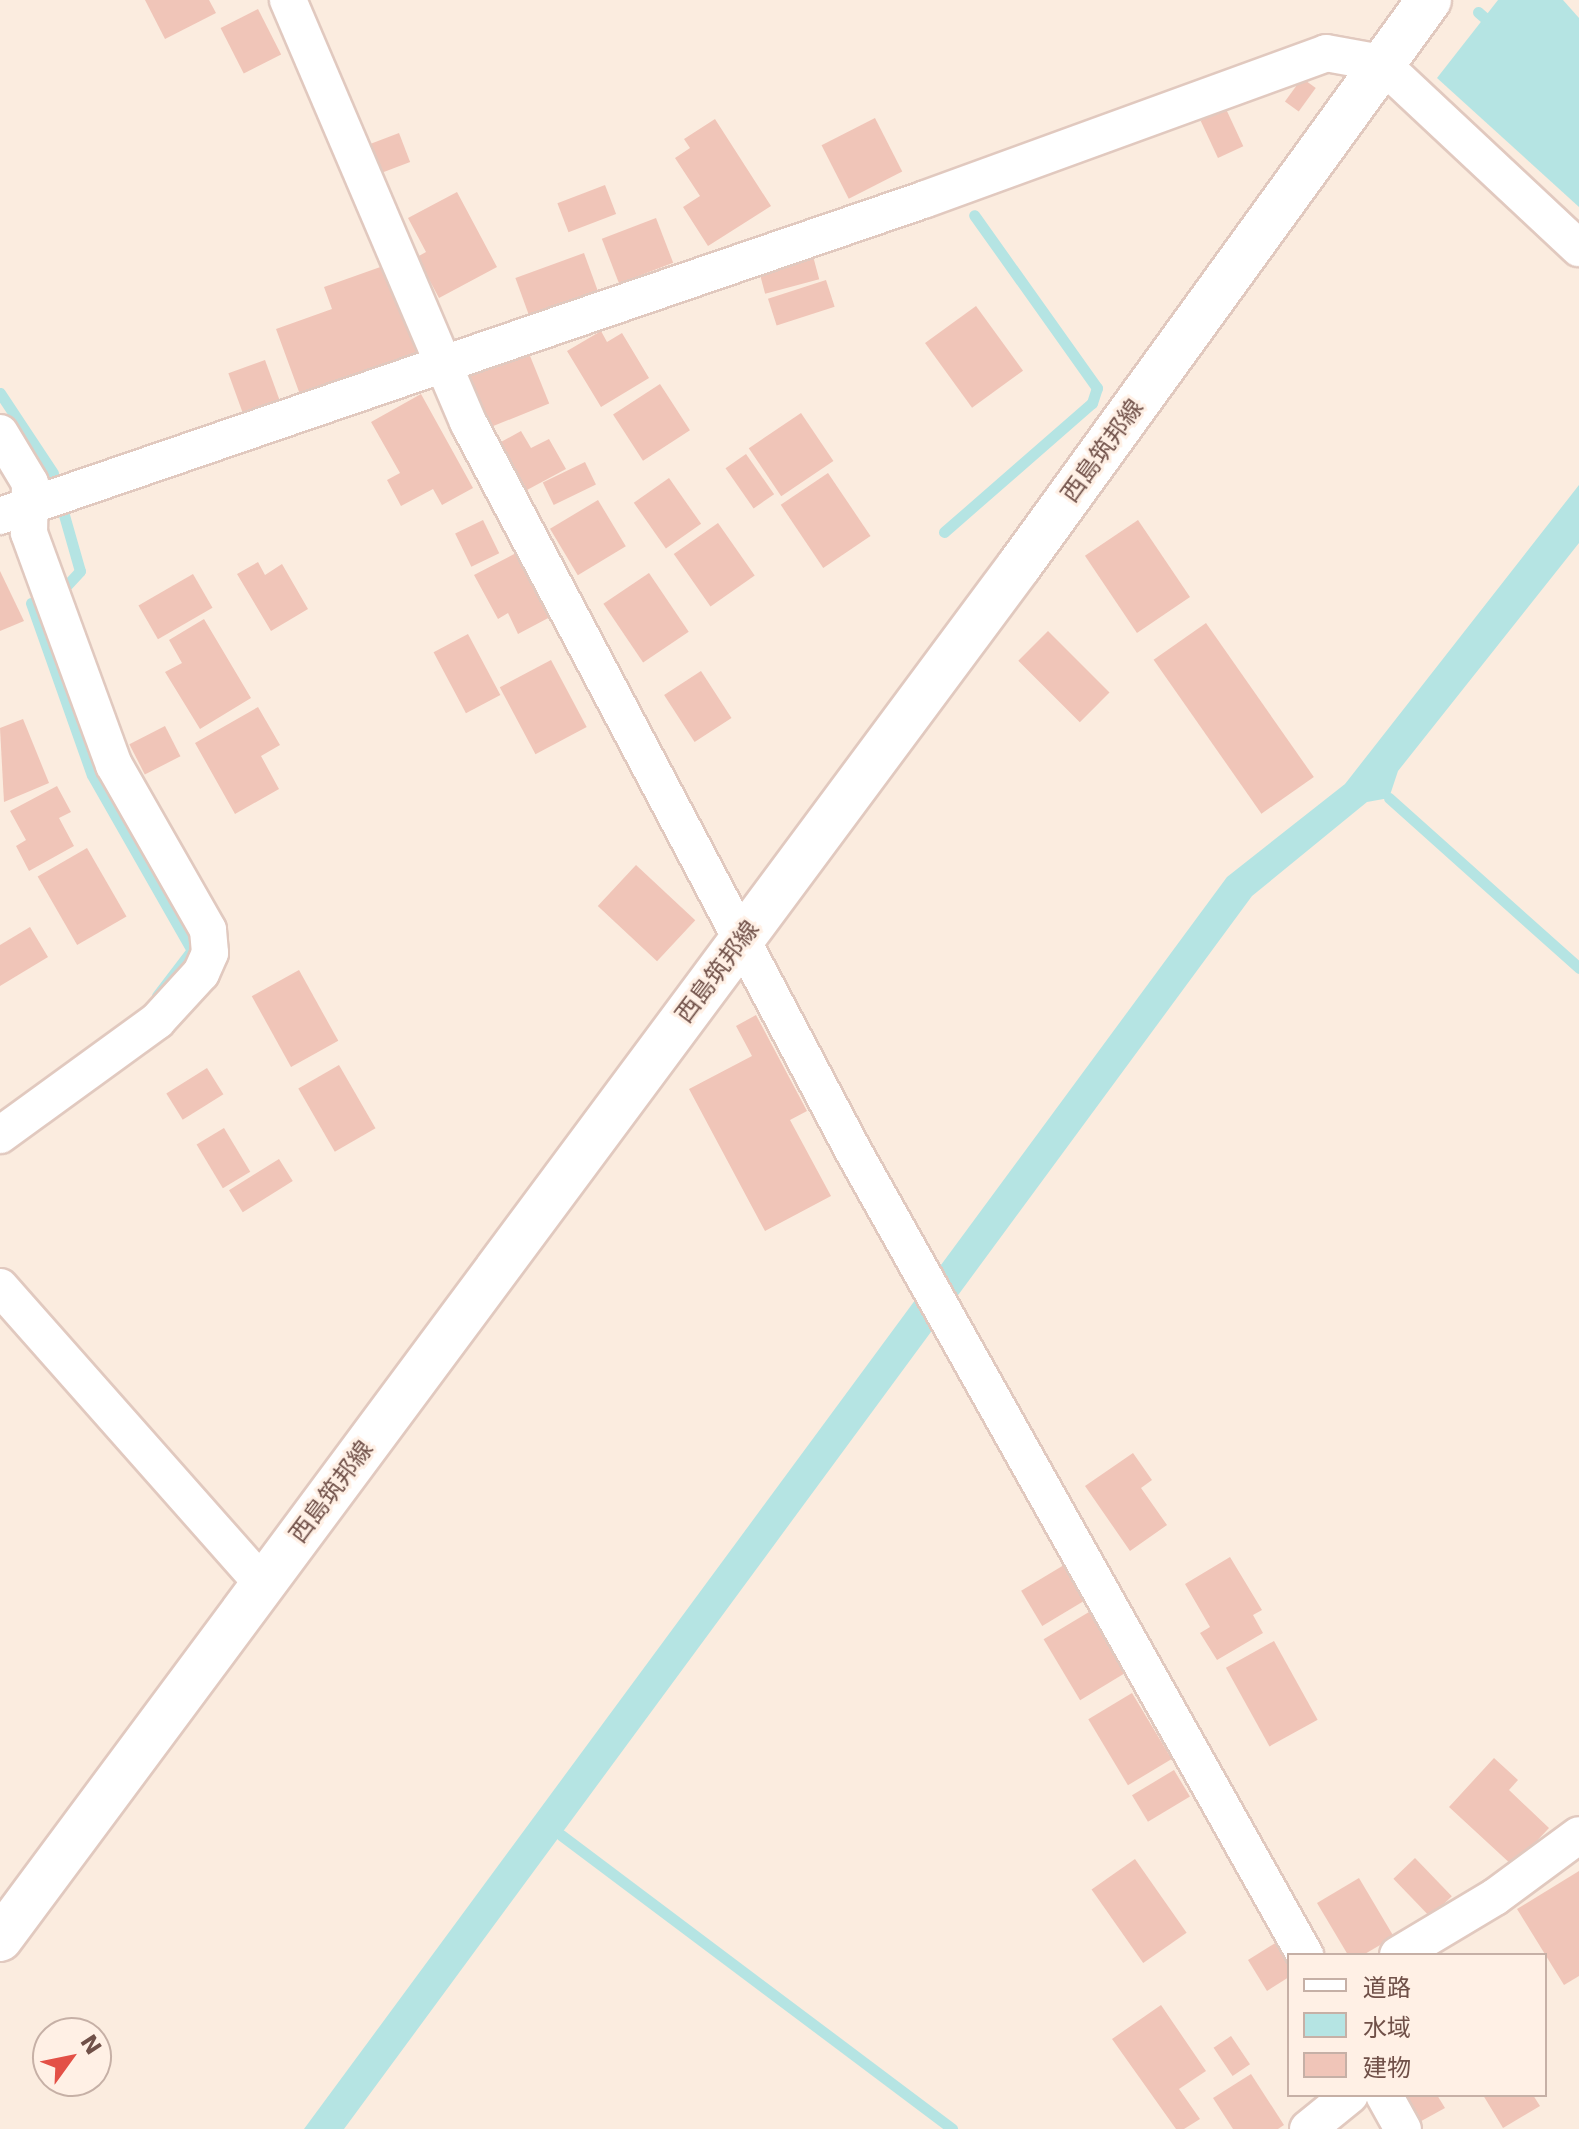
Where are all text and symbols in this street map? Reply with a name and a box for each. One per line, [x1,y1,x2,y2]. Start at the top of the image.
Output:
street label: 西島筑邦線 [1056,394,1150,508]
street label: 西島筑邦線 [670,915,766,1029]
street label: 西島筑邦線 [284,1435,380,1549]
legend [1287,1953,1547,2097]
text: 道路 [1363,1974,1411,2002]
text: 水域 [1363,2014,1411,2042]
north arrow [32,2017,112,2097]
text: N [75,2030,106,2059]
text: 建物 [1363,2054,1411,2082]

